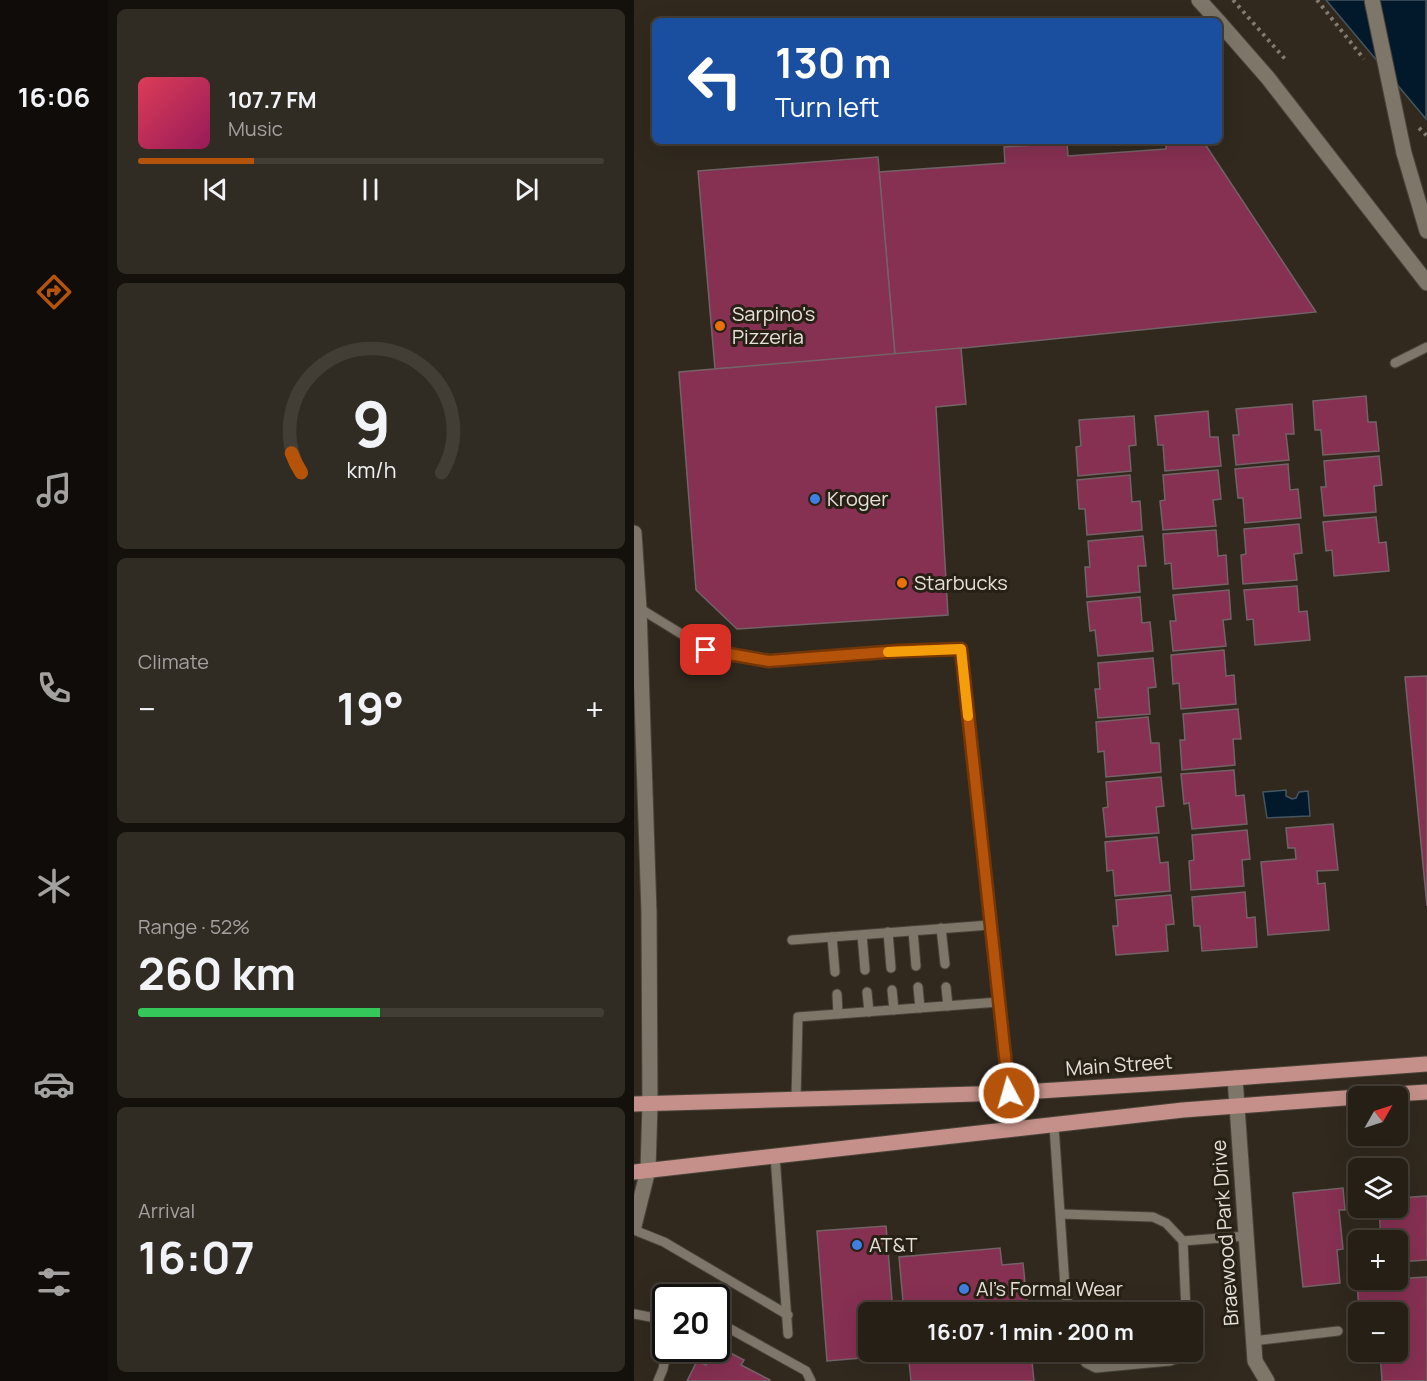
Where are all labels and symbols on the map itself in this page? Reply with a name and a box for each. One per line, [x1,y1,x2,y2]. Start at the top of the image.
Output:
place label: Sarpino's Pizzeria [732,300,815,350]
marker: Sarpino's Pizzeria [713,319,727,333]
place label: Kroger [827,485,888,512]
marker: Kroger [808,492,822,506]
place label: Starbucks [914,569,1008,596]
marker: Starbucks [895,576,909,590]
pin [680,624,731,675]
street label: Main Street [1065,1047,1173,1082]
position arrow [977,1061,1041,1125]
north arrow [1348,1086,1408,1146]
street label: Braewood Park Drive [1205,1139,1244,1327]
place label: AT&T [869,1231,917,1258]
marker: AT&T [850,1238,864,1252]
place label: Al's Formal Wear [976,1275,1123,1302]
marker: Al's Formal Wear [957,1282,971,1296]
speed limit sign: 20 [652,1284,730,1362]

